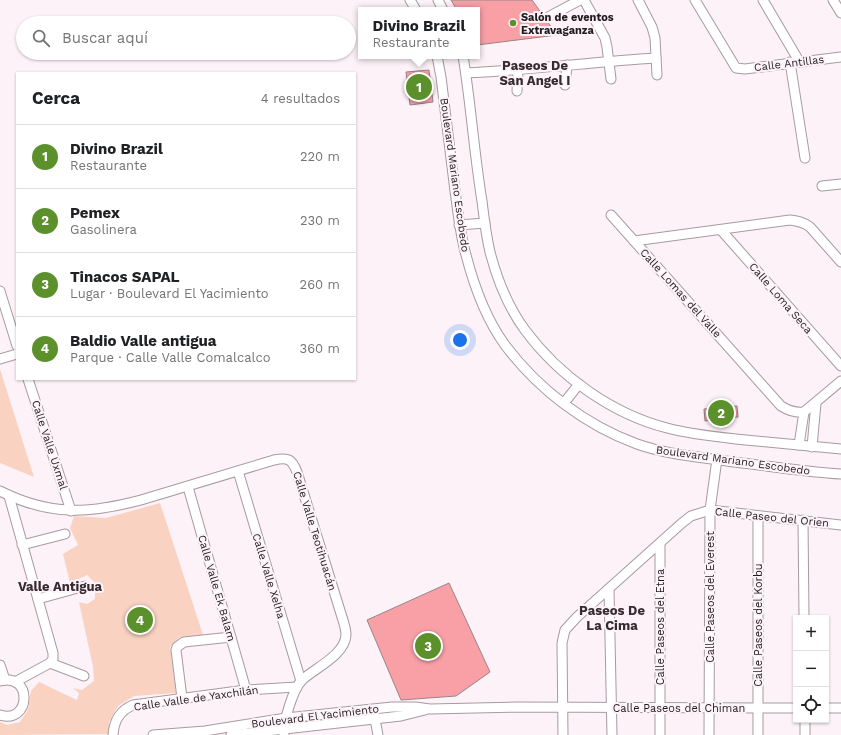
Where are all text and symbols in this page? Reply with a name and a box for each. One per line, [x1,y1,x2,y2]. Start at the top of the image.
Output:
popup [358,7,480,59]
place label: Salón de eventos Extravaganza [521,11,614,37]
search box [16,16,356,60]
text: Divino Brazil [373,17,465,35]
marker: Salón de eventos Extravaganza [508,18,518,28]
icon: search [30,27,52,49]
text: Buscar aquí [62,29,148,47]
text: Restaurante [373,35,450,50]
street label: Calle Antillas [753,53,825,74]
district label: Paseos De San Angel I [500,58,570,88]
pin: 1 [406,72,432,102]
text: Cerca [32,88,80,108]
text: 4 resultados [261,91,340,106]
street label: Boulevard Mariano Escobedo [437,97,472,253]
text: Divino Brazil [70,140,163,158]
text: 1 [42,149,48,164]
text: 220 m [300,149,340,164]
text: Restaurante [70,158,147,173]
text: Pemex [70,204,120,222]
text: 2 [41,213,49,228]
text: 230 m [300,213,340,228]
text: Gasolinera [70,222,137,237]
street label: Calle Lomas del Valle [637,246,724,341]
street label: Calle Loma Seca [746,260,815,336]
text: Tinacos SAPAL [70,268,180,286]
text: 3 [41,277,49,292]
text: 260 m [300,277,340,292]
text: Lugar · Boulevard El Yacimiento [70,286,269,301]
your location [450,330,470,350]
text: Baldio Valle antigua [70,332,217,350]
text: 4 [41,341,49,356]
text: 360 m [300,341,340,356]
text: Parque · Calle Valle Comalcalco [70,350,271,365]
pin: 2 [708,398,734,428]
street label: Calle Valle Uxmal [29,399,70,492]
street label: Boulevard Mariano Escobedo [655,443,811,478]
street label: Calle Valle Teotihuacán [290,470,339,592]
street label: Calle Paseo del Orien [714,505,830,530]
street label: Calle Paseos del Everest [704,531,717,663]
street label: Calle Valle Xelha [249,532,288,620]
street label: Calle Valle Ek Balam [195,533,238,643]
street label: Calle Paseos del Korbu [752,563,765,687]
street label: Calle Paseos del Etna [654,569,667,685]
district label: Valle Antigua [18,579,103,594]
district label: Paseos De La Cima [579,603,645,633]
pin: 4 [127,605,153,635]
map controls [793,615,829,723]
button: + [793,615,829,651]
pin: 3 [415,631,441,661]
button: − [793,651,829,687]
street label: Calle Valle de Yaxchilán [133,683,259,714]
button: locate [793,687,829,723]
street label: Boulevard El Yacimiento [250,702,380,731]
street label: Calle Paseos del Chiman [613,702,745,715]

